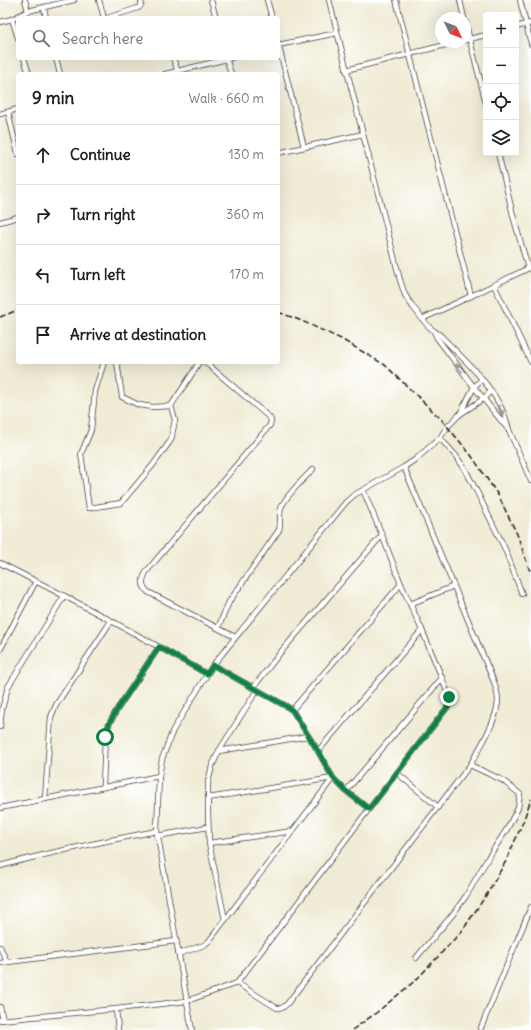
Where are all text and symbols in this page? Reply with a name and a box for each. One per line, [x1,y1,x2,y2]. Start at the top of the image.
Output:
north arrow [435,12,471,48]
map controls [483,12,519,156]
button: + [483,12,519,48]
search box [16,16,280,60]
icon: search [30,27,52,49]
text: Search here [62,29,143,48]
button: − [483,48,519,84]
button: locate [483,84,519,120]
text: 9 min [32,87,74,109]
text: Walk · 660 m [189,90,264,107]
button: layers [483,120,519,156]
icon: ahead [32,144,54,166]
text: Continue [70,145,131,164]
text: 130 m [228,146,264,163]
icon: right [32,204,54,226]
text: Turn right [70,205,135,224]
text: 360 m [226,206,264,223]
icon: left [32,264,54,286]
text: Turn left [70,265,125,284]
text: 170 m [229,266,264,283]
icon: arrive [32,324,54,346]
text: Arrive at destination [70,325,206,344]
one-way arrow [455,362,463,373]
one-way arrow [499,404,505,416]
route end [440,688,458,706]
route start [96,728,114,746]

